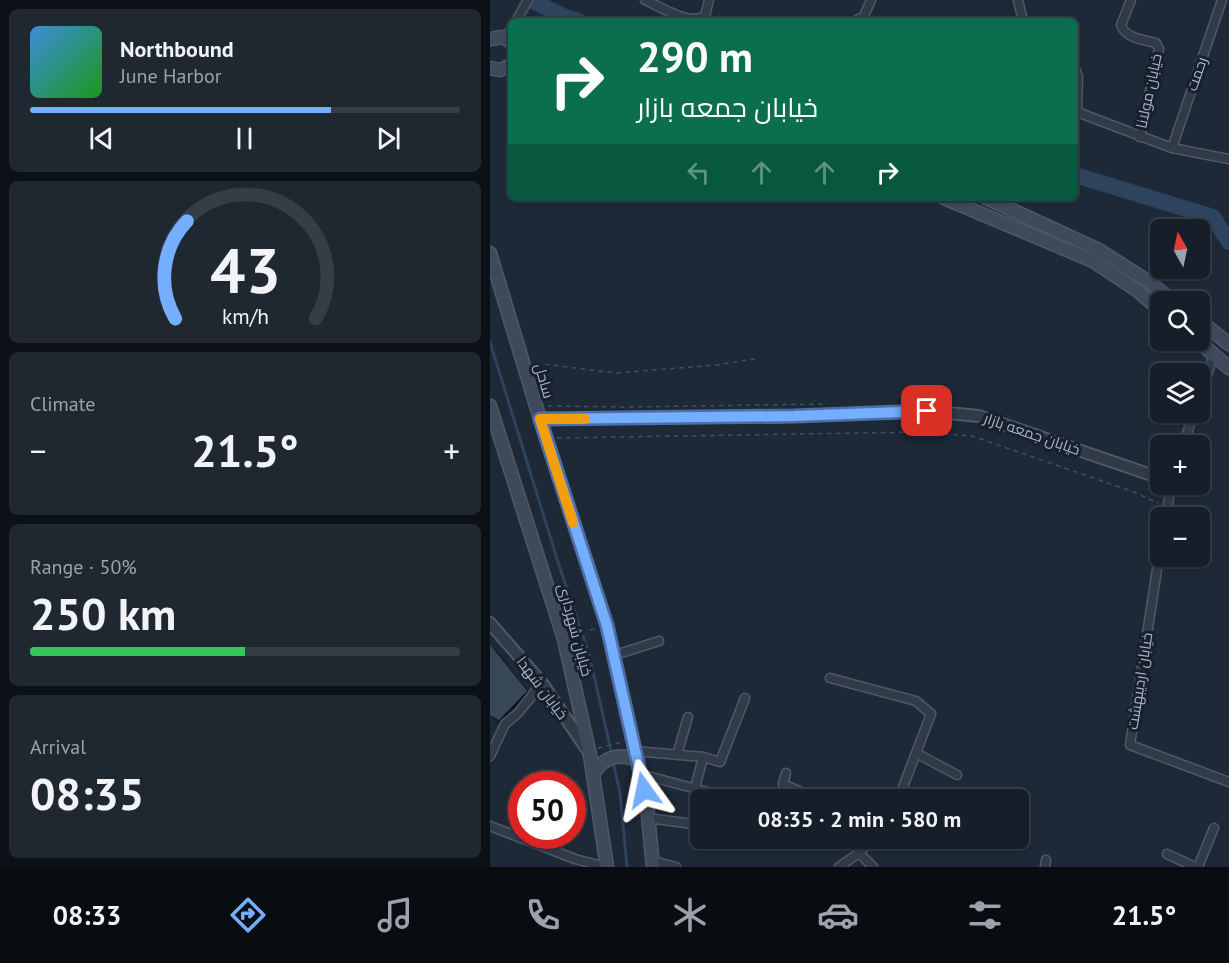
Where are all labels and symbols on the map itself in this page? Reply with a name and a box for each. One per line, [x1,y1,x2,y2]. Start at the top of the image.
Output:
street label: خیابان مولانا [1131,52,1167,130]
street label: رحمت [1182,54,1211,93]
north arrow [1150,219,1210,279]
street label: ساحل [529,361,559,401]
pin [901,385,952,436]
street label: خیابان جمعه بازار [980,408,1083,460]
street label: خیابان شهرداری [553,582,597,678]
street label: خیابان اردیبهشت [1122,631,1158,731]
street label: خیابان شهدا [512,652,572,724]
position arrow [612,758,676,822]
speed limit sign: 50 [508,771,586,849]

